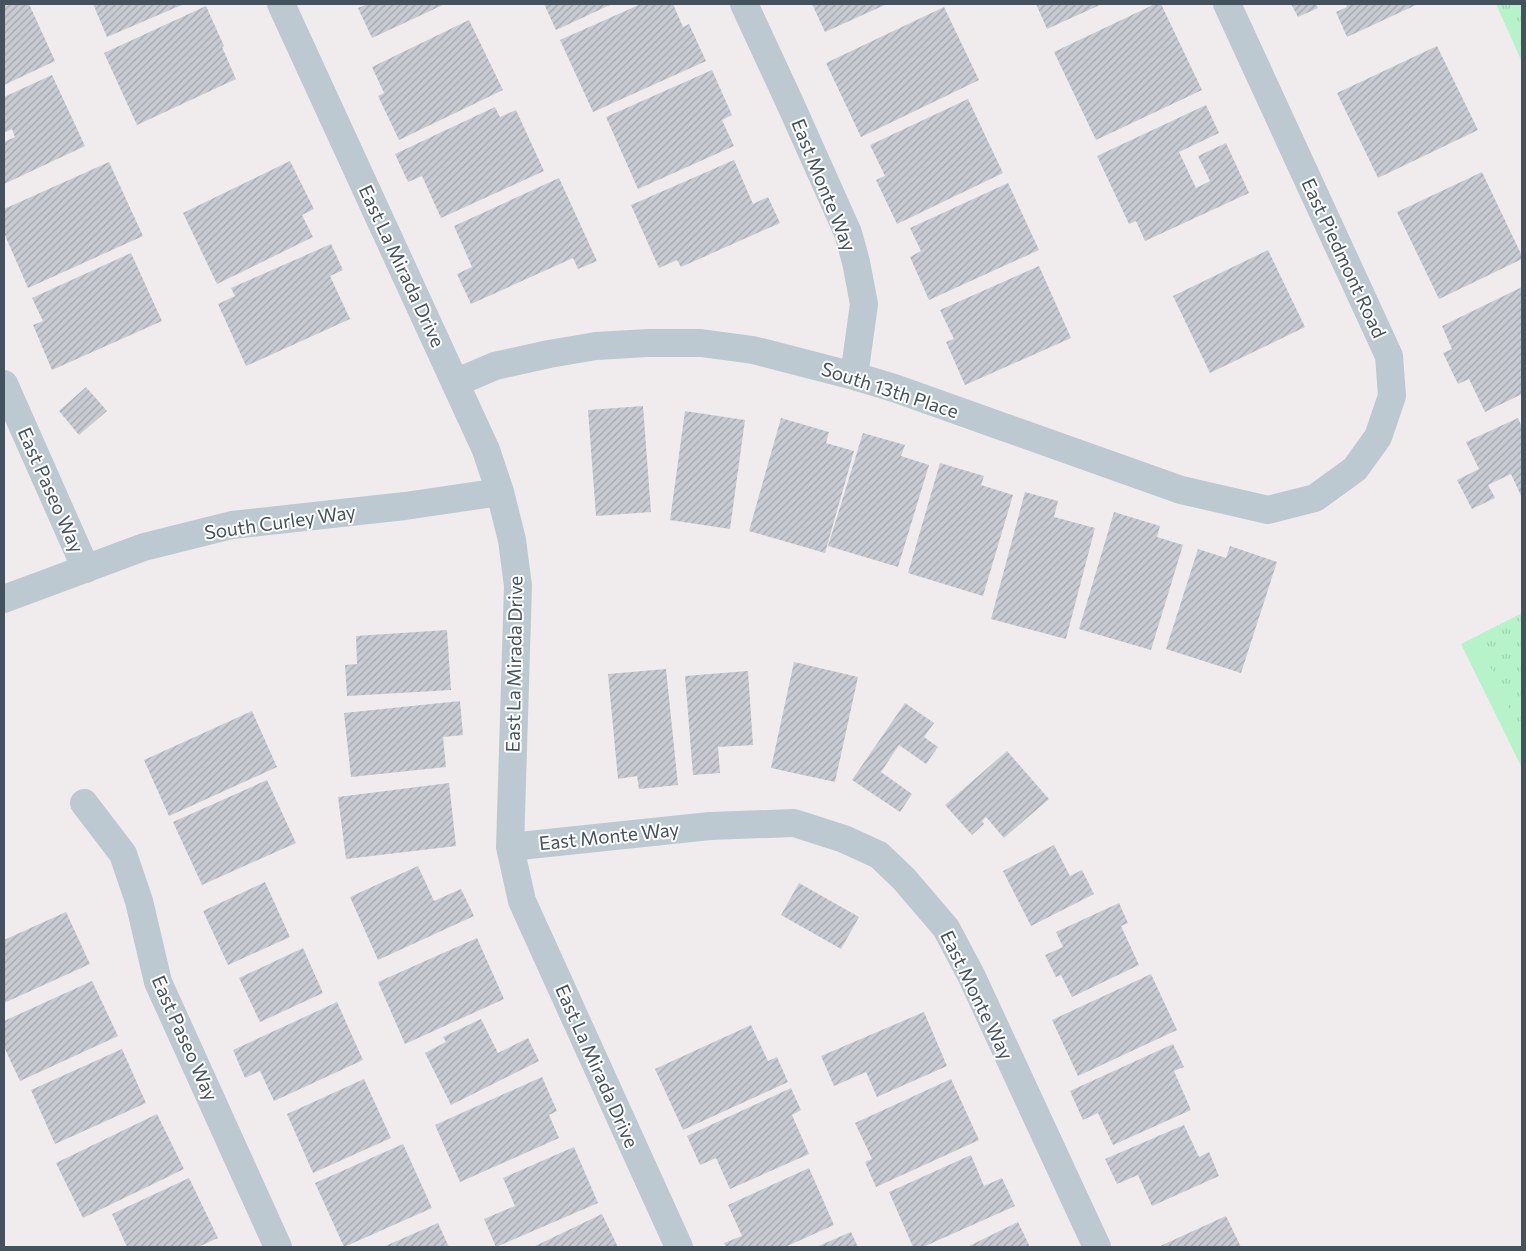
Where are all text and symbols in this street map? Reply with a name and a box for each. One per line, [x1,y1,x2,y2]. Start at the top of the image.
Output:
street label: East Monte Way [787,115,862,255]
street label: East Piedmont Road [1297,174,1392,341]
street label: East La Mirada Drive [355,181,450,351]
street label: South 13th Place [819,357,962,423]
street label: East Paseo Way [14,424,89,556]
street label: South Curley Way [203,499,357,544]
street label: East La Mirada Drive [500,576,527,752]
street label: East Monte Way [538,817,680,854]
street label: East Monte Way [936,926,1019,1063]
street label: East Paseo Way [148,972,223,1104]
street label: East La Mirada Drive [551,980,644,1151]

